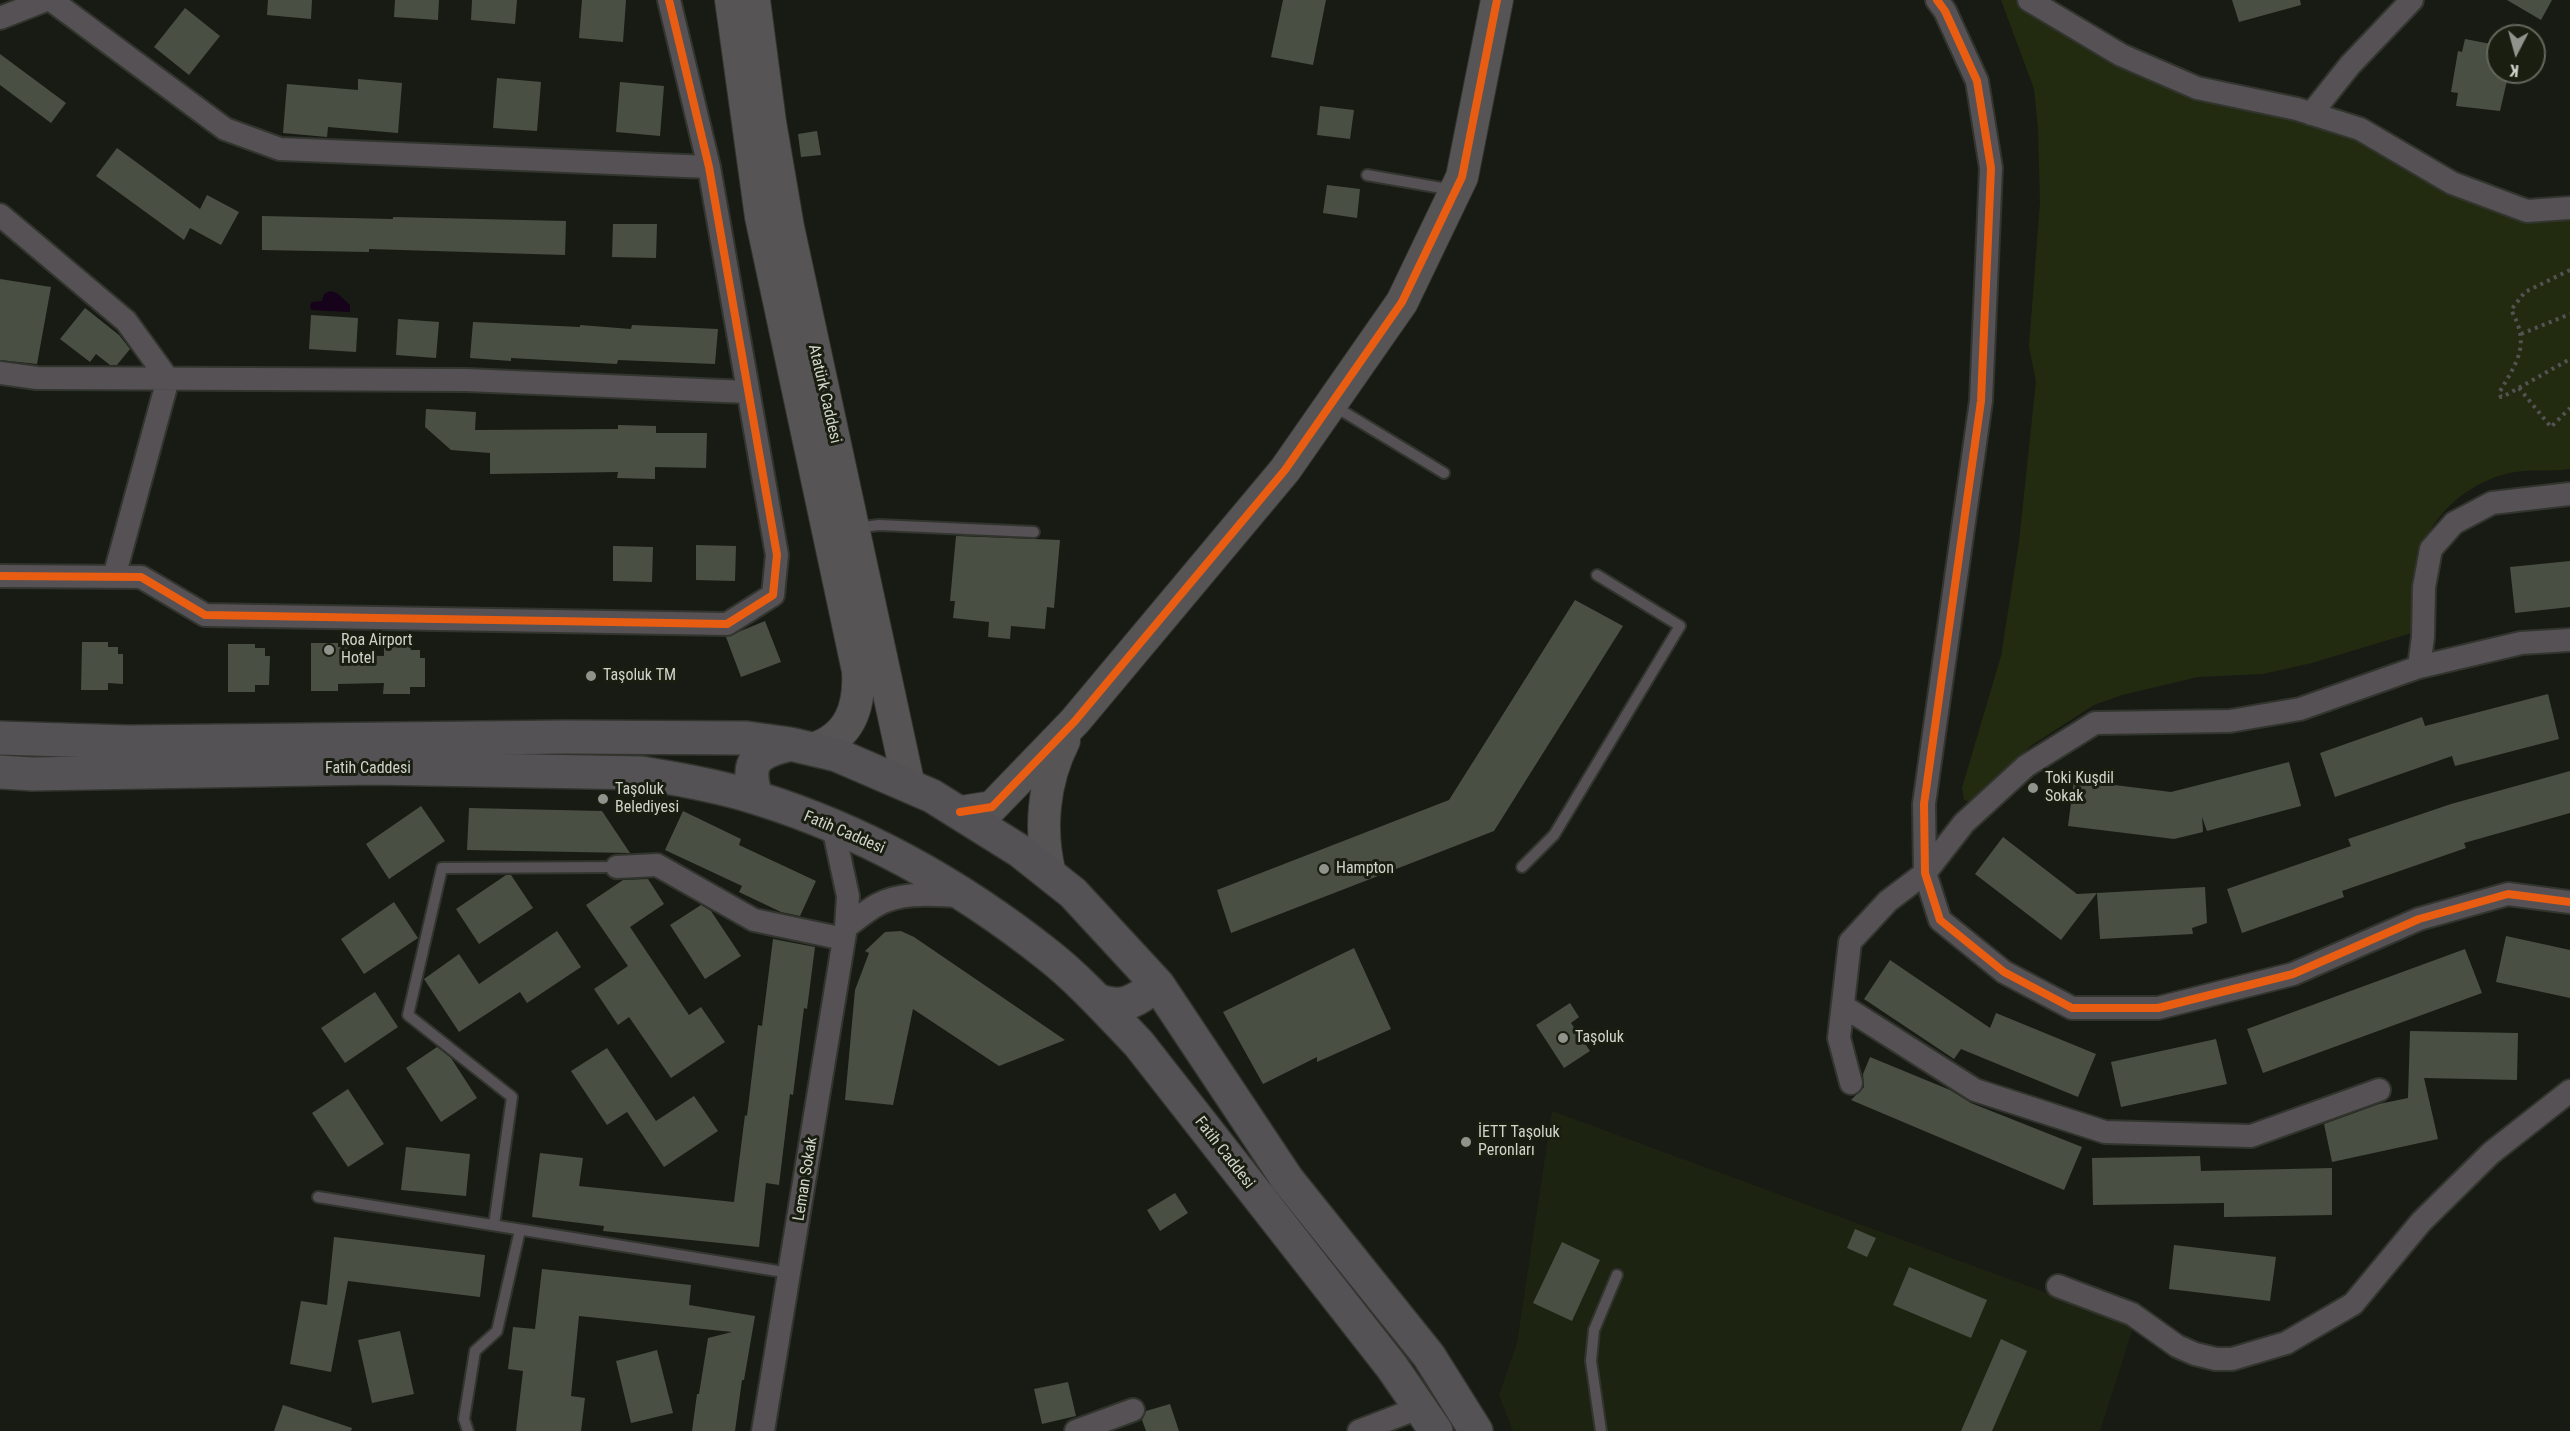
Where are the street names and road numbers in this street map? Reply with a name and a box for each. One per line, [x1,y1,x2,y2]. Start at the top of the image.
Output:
street label: Atatürk Caddesi [803,343,845,445]
street label: Fatih Caddesi [325,759,411,779]
street label: Fatih Caddesi [801,807,887,859]
street label: Fatih Caddesi [1190,1113,1258,1193]
street label: Leman Sokak [790,1136,822,1222]

